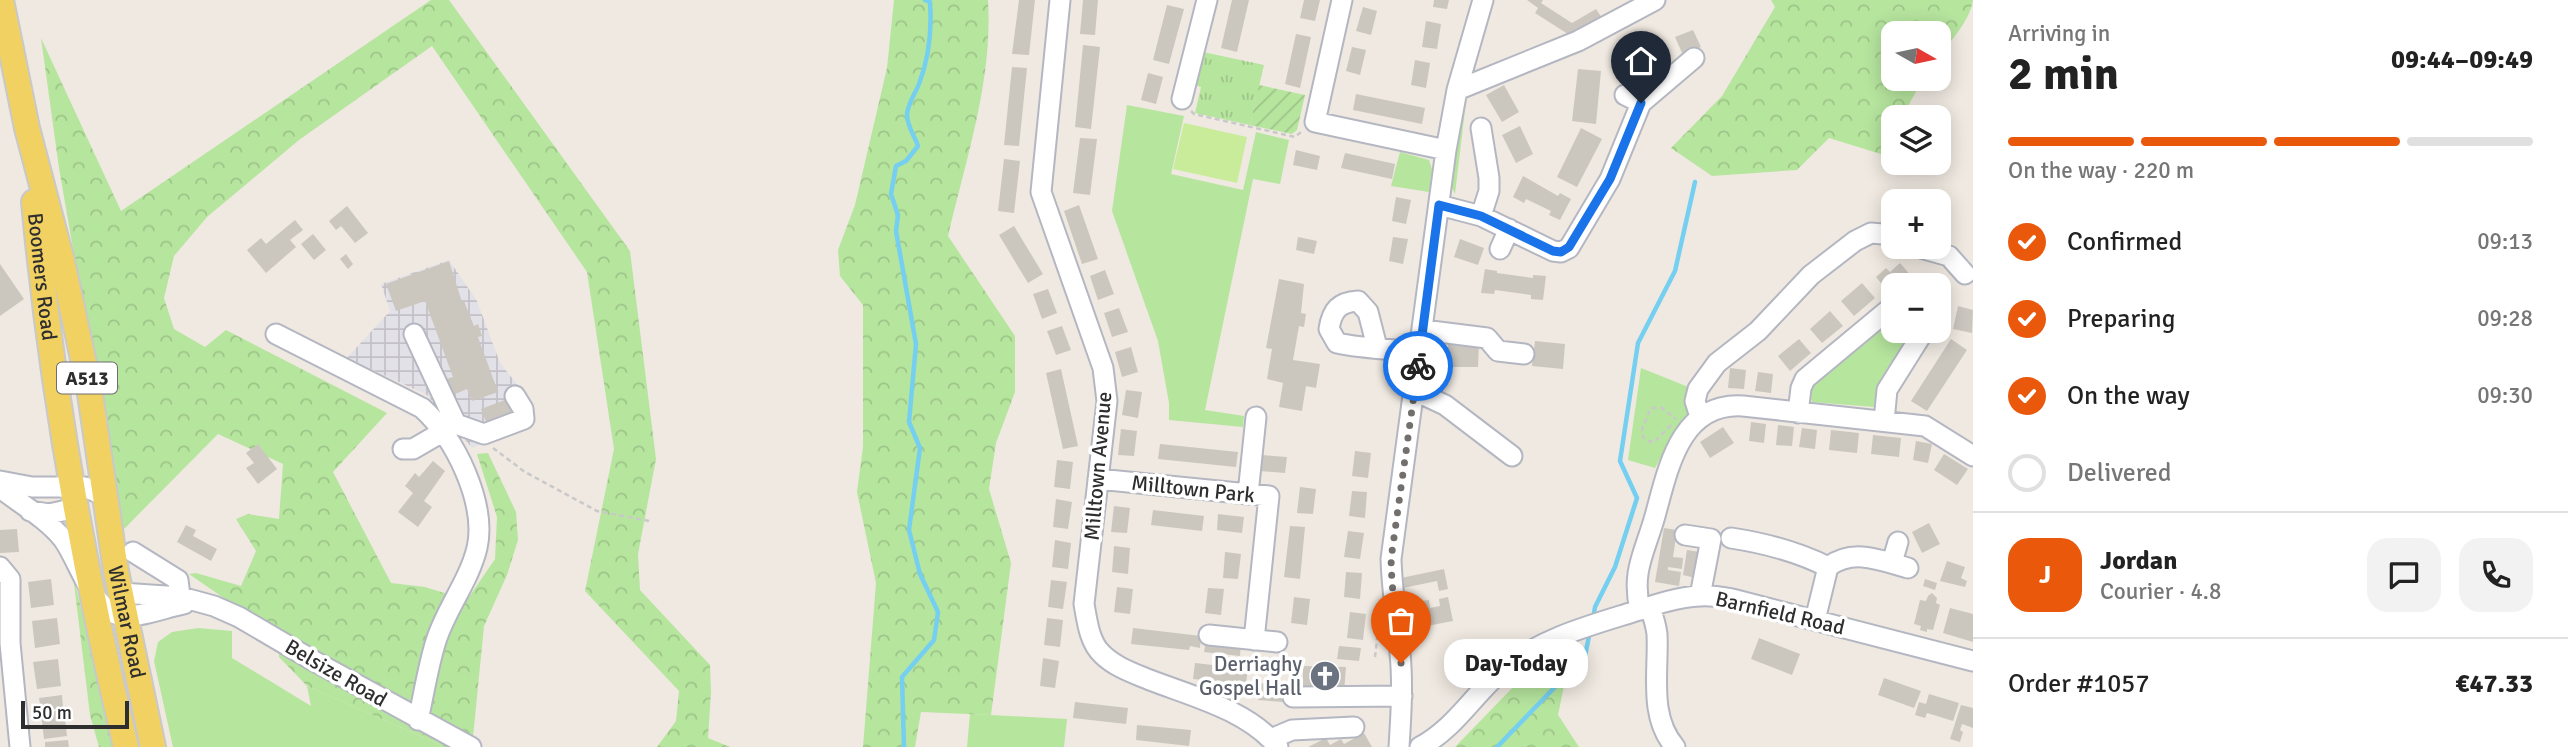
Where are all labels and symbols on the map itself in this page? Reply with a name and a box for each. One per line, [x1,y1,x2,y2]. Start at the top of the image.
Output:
north arrow [1881,21,1951,91]
pin [1611,31,1671,103]
street label: Boomers Road [22,212,62,342]
courier [1383,331,1453,401]
road number: A513 [57,362,117,394]
street label: Milltown Avenue [1079,391,1117,541]
street label: Milltown Park [1130,470,1256,508]
street label: Wilmar Road [102,563,151,681]
street label: Barnfield Road [1713,585,1847,641]
pin [1371,591,1431,663]
street label: Belsize Road [280,633,392,713]
callout: Day-Today [1443,638,1586,688]
place label: Derriaghy Gospel Hall [1199,651,1302,701]
church icon: Derriaghy Gospel Hall [1308,659,1342,693]
scale bar [21,698,130,730]

